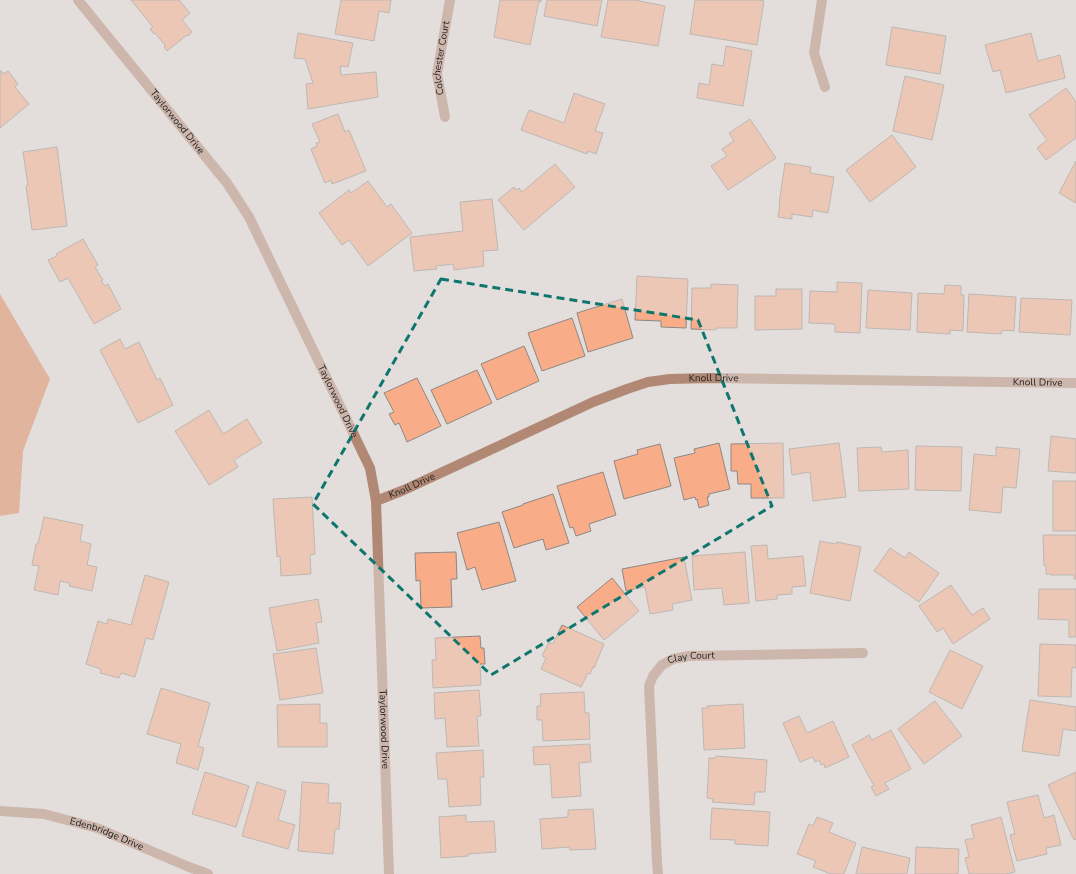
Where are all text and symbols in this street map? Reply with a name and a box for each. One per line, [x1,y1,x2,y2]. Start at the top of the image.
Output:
street label: Colchester Court [430,19,453,96]
street label: Taylorwood Drive [147,86,208,157]
street label: Taylorwood Drive [314,362,361,440]
street label: Knoll Drive [689,371,739,386]
street label: Knoll Drive [1013,375,1063,390]
street label: Knoll Drive [387,469,438,502]
street label: Clay Court [665,649,715,668]
street label: Taylorwood Drive [376,689,392,769]
street label: Edenbridge Drive [68,814,146,854]

